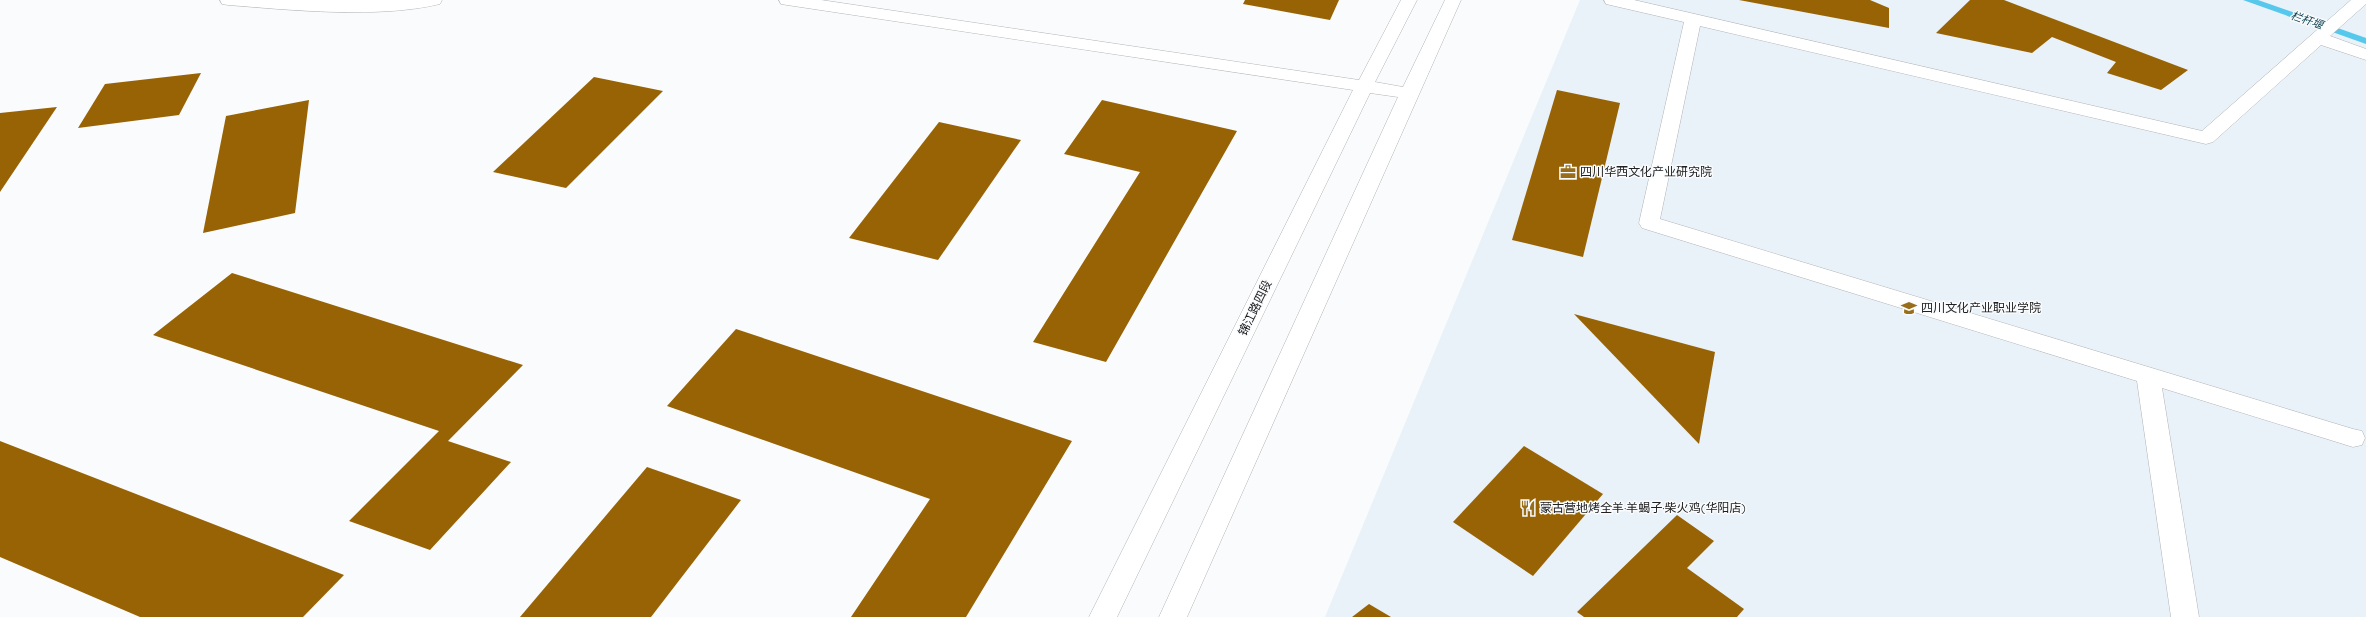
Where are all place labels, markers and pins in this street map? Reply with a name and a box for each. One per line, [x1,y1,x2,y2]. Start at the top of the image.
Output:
office icon: 四川华西文化产业研究院 [1559,163,1577,181]
place label: 四川华西文化产业研究院 [1580,164,1712,179]
school or university icon: 四川文化产业职业学院 [1900,299,1918,317]
place label: 四川文化产业职业学院 [1921,300,2041,315]
restaurant icon: 蒙古营地烤全羊·羊蝎子·柴火鸡(华阳店) [1519,499,1537,517]
place label: 蒙古营地烤全羊·羊蝎子·柴火鸡(华阳店) [1540,500,1746,515]

